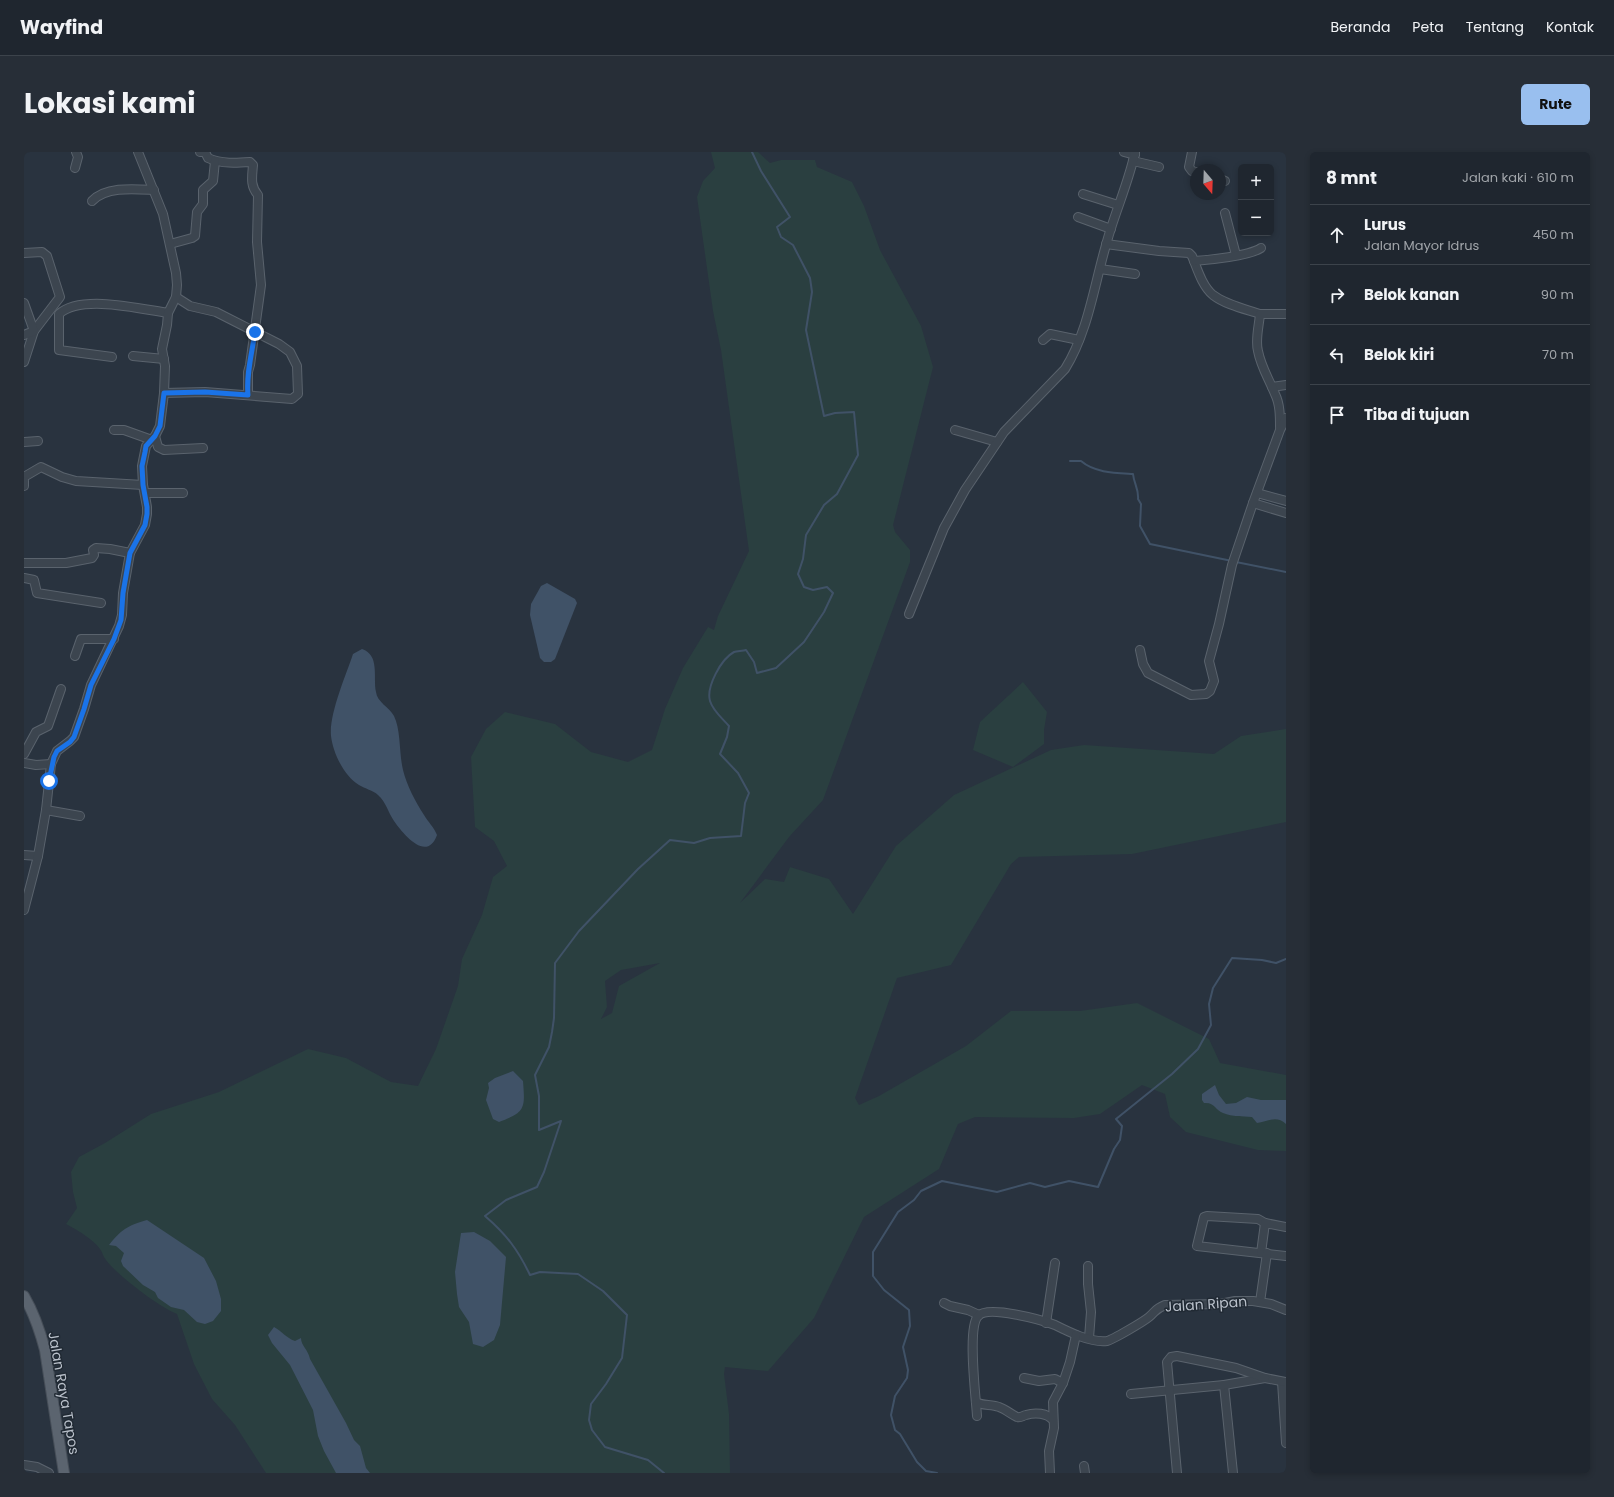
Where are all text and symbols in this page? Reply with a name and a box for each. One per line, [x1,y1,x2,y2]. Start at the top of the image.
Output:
text: Wayfind [20,14,103,41]
text: Beranda [1331,17,1390,37]
text: Peta [1412,17,1444,37]
text: Tentang [1466,17,1524,37]
text: Kontak [1546,17,1594,37]
text: Lokasi kami [24,84,196,123]
button: Rute [1521,84,1590,125]
north arrow [1190,164,1226,200]
map controls [1238,164,1274,236]
button: + [1238,164,1274,200]
text: 8 mnt [1326,166,1377,190]
text: Jalan kaki · 610 m [1462,168,1574,187]
button: − [1238,200,1274,236]
text: Lurus [1364,214,1406,235]
icon: ahead [1326,224,1348,246]
text: 450 m [1533,225,1574,244]
text: Jalan Mayor Idrus [1364,236,1479,255]
icon: right [1326,284,1348,306]
text: Belok kanan [1364,284,1459,305]
text: 90 m [1541,285,1574,304]
route end [246,323,264,341]
icon: left [1326,344,1348,366]
text: Belok kiri [1364,344,1434,365]
text: 70 m [1542,345,1574,364]
icon: arrive [1326,404,1348,426]
text: Tiba di tujuan [1364,404,1470,425]
route start [40,772,58,790]
street label: Jalan Ripan [1164,1291,1248,1317]
street label: Jalan Raya Tapos [43,1330,85,1456]

